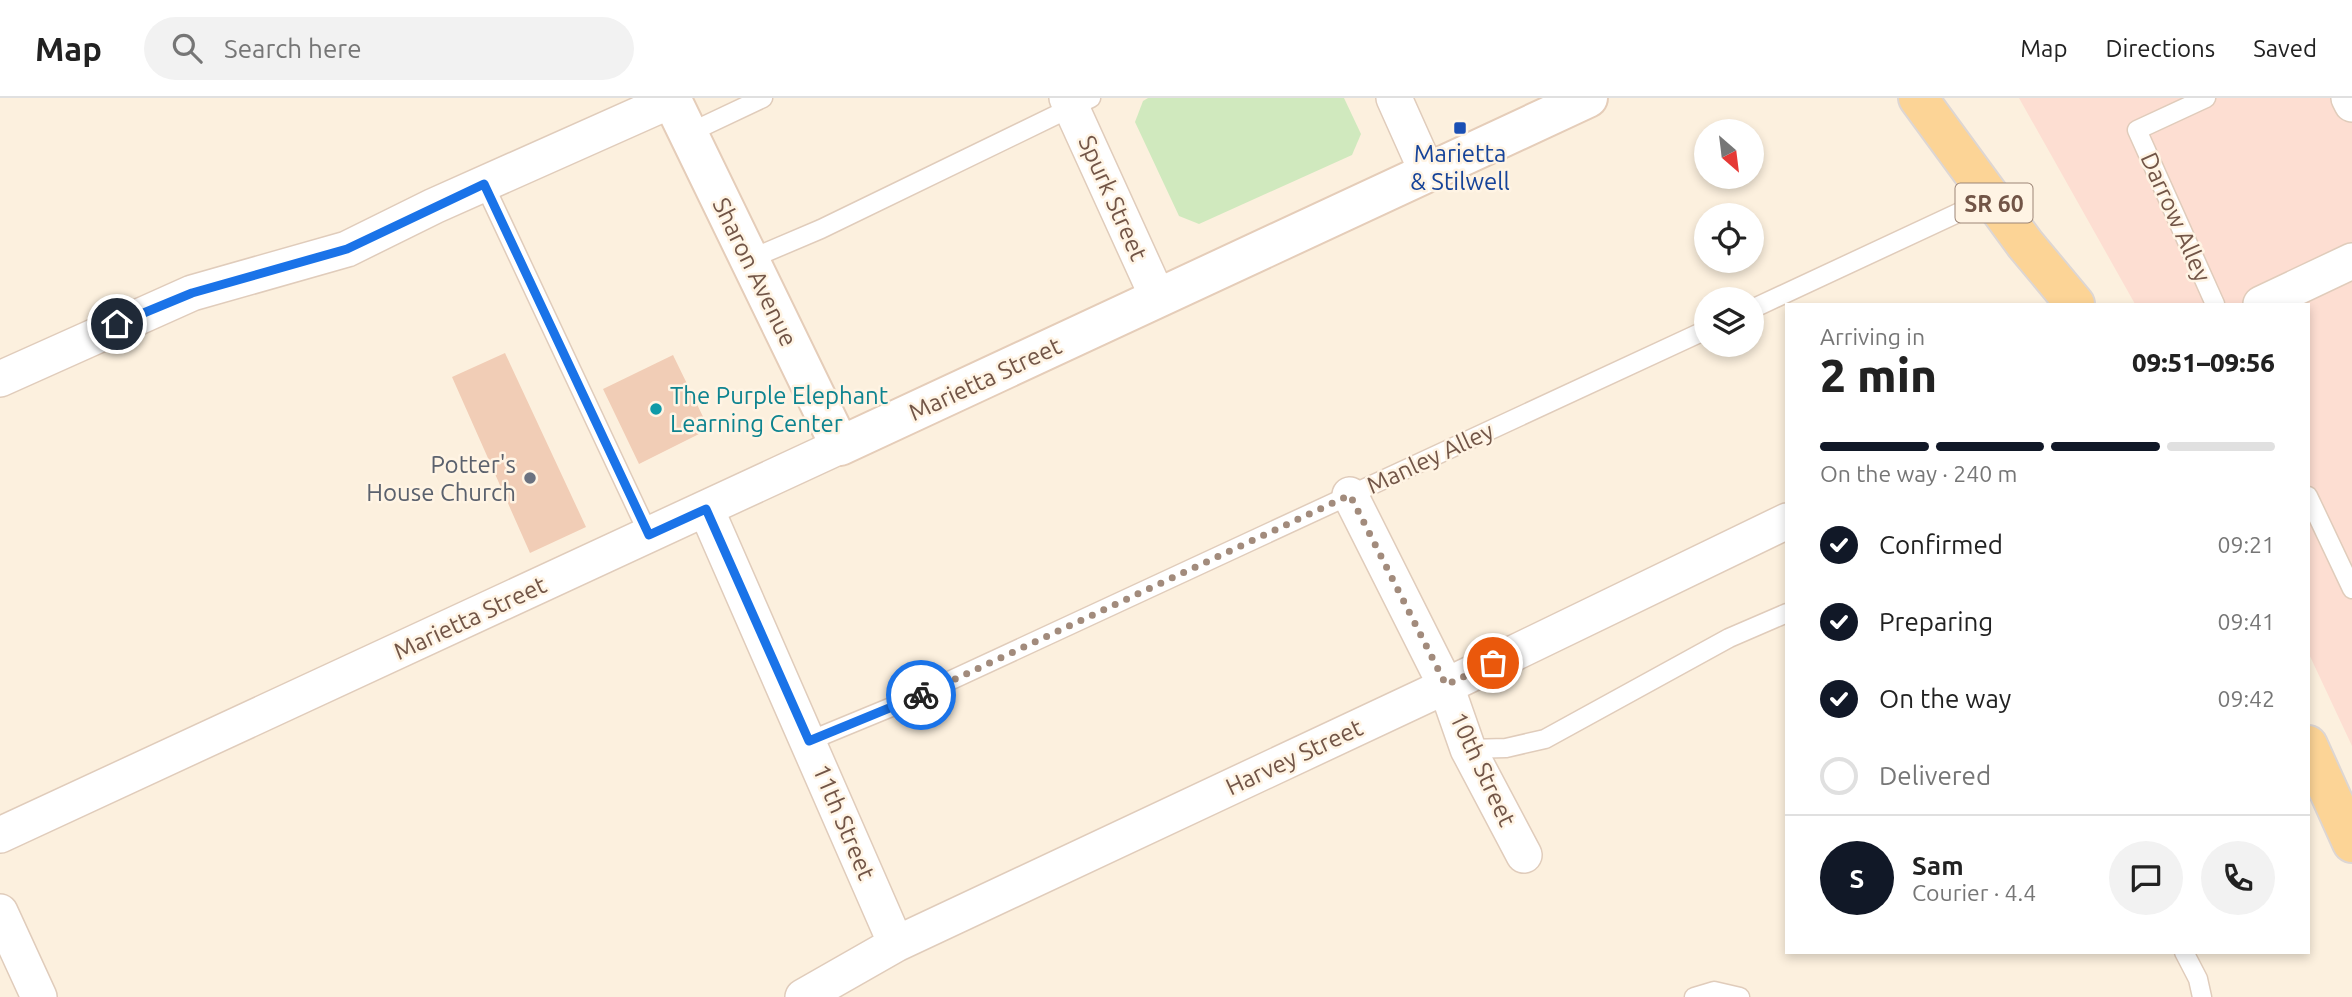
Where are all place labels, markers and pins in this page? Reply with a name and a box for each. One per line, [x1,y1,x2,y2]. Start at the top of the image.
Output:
marker: Marietta & Stilwell [1452,120,1468,136]
place label: Marietta & Stilwell [1410,140,1510,195]
pin [87,294,147,354]
place label: The Purple Elephant Learning Center [670,382,889,437]
marker: The Purple Elephant Learning Center [648,401,664,417]
place label: Potter's House Church [366,451,516,506]
marker: Potter's House Church [522,470,538,486]
pin [1463,633,1523,693]

